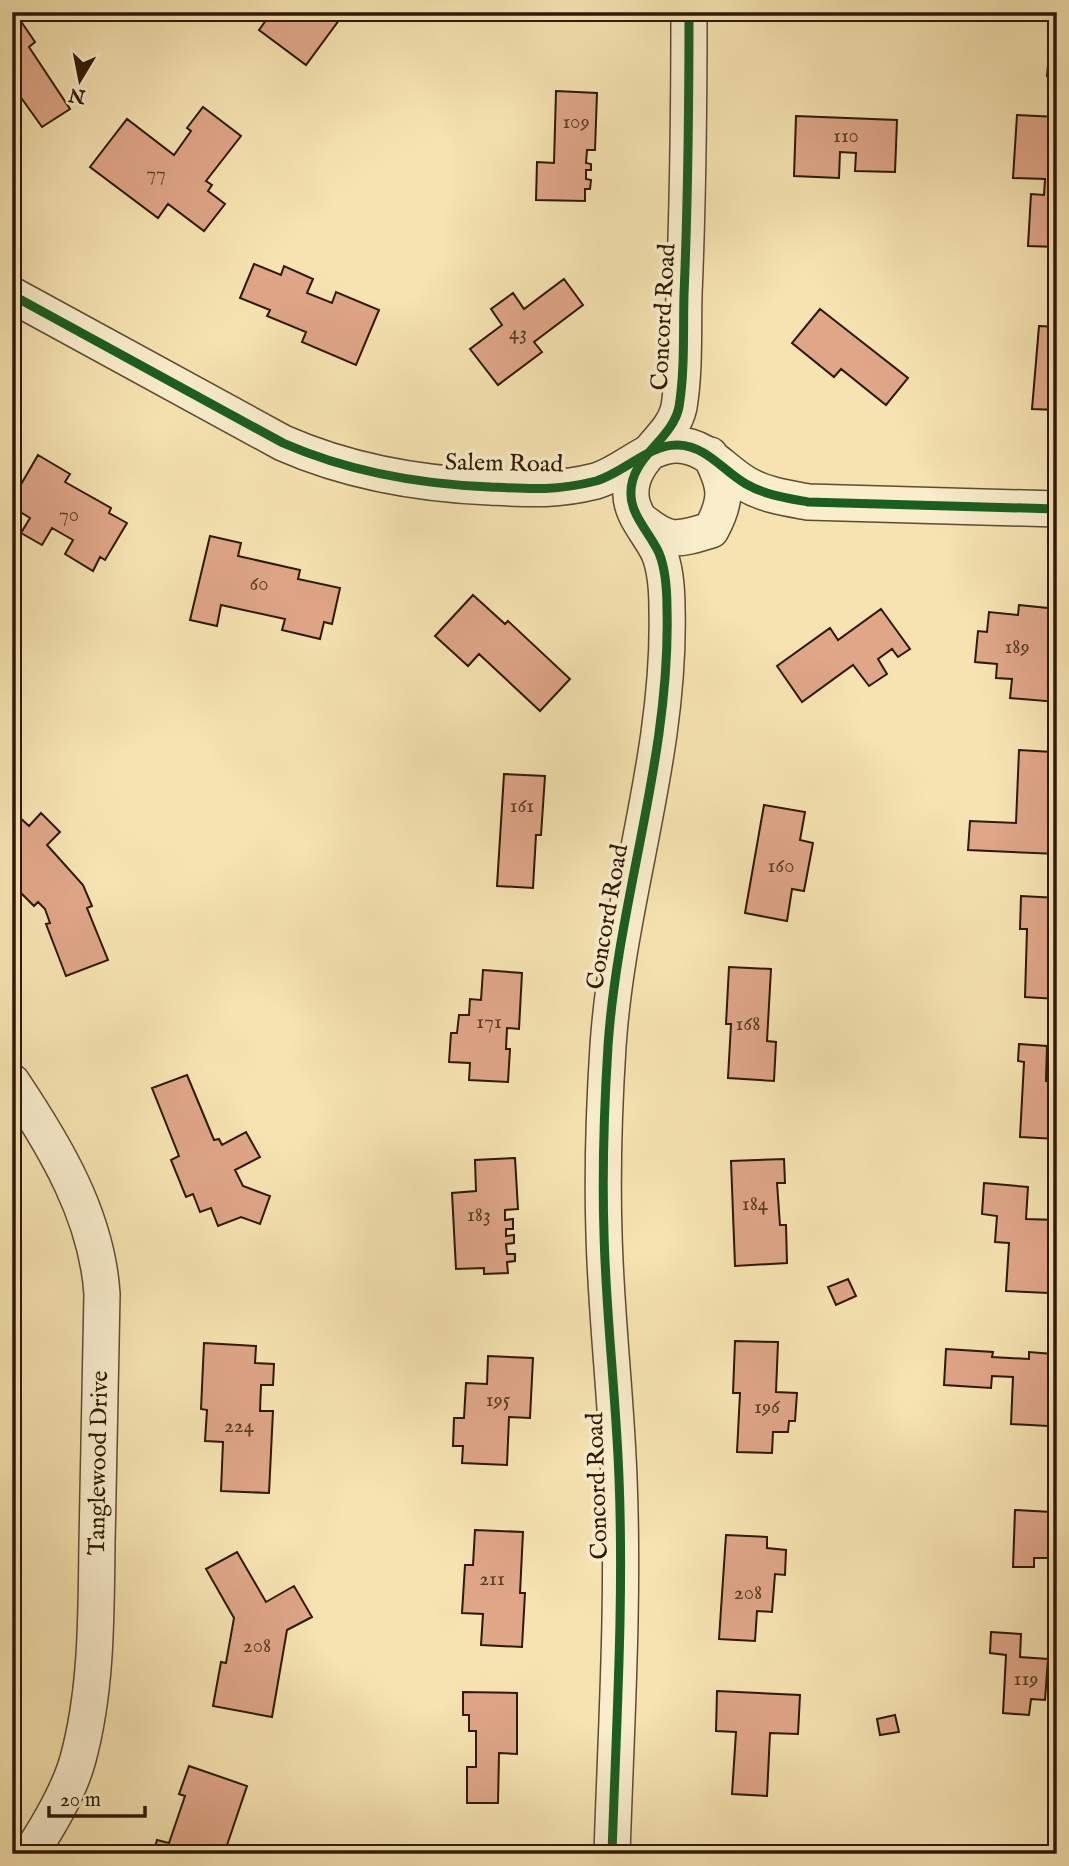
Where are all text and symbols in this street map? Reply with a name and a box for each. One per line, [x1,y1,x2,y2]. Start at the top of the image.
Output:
north arrow [46,46,116,116]
text: N [67,81,89,108]
house number: 109 [562,109,590,136]
house number: 110 [833,123,859,150]
house number: 77 [146,161,166,188]
street label: Concord Road [645,243,683,391]
house number: 43 [509,320,527,347]
street label: Salem Road [445,447,564,481]
house number: 70 [59,502,79,529]
house number: 60 [249,571,269,598]
house number: 189 [1004,634,1030,661]
house number: 161 [510,793,534,820]
street label: Concord Road [580,842,636,992]
house number: 160 [768,853,795,880]
house number: 171 [476,1009,502,1036]
house number: 168 [736,1011,760,1038]
house number: 184 [742,1191,769,1218]
house number: 183 [467,1202,491,1229]
street label: Tanglewood Drive [82,1370,116,1556]
house number: 195 [486,1387,511,1414]
house number: 196 [754,1394,781,1421]
street label: Concord Road [580,1412,616,1560]
house number: 224 [224,1413,255,1440]
house number: 211 [479,1566,505,1593]
house number: 208 [734,1580,762,1607]
house number: 208 [243,1633,271,1660]
house number: 119 [1014,1666,1038,1693]
scale bar [49,1775,145,1819]
text: 20 m [60,1787,101,1814]

